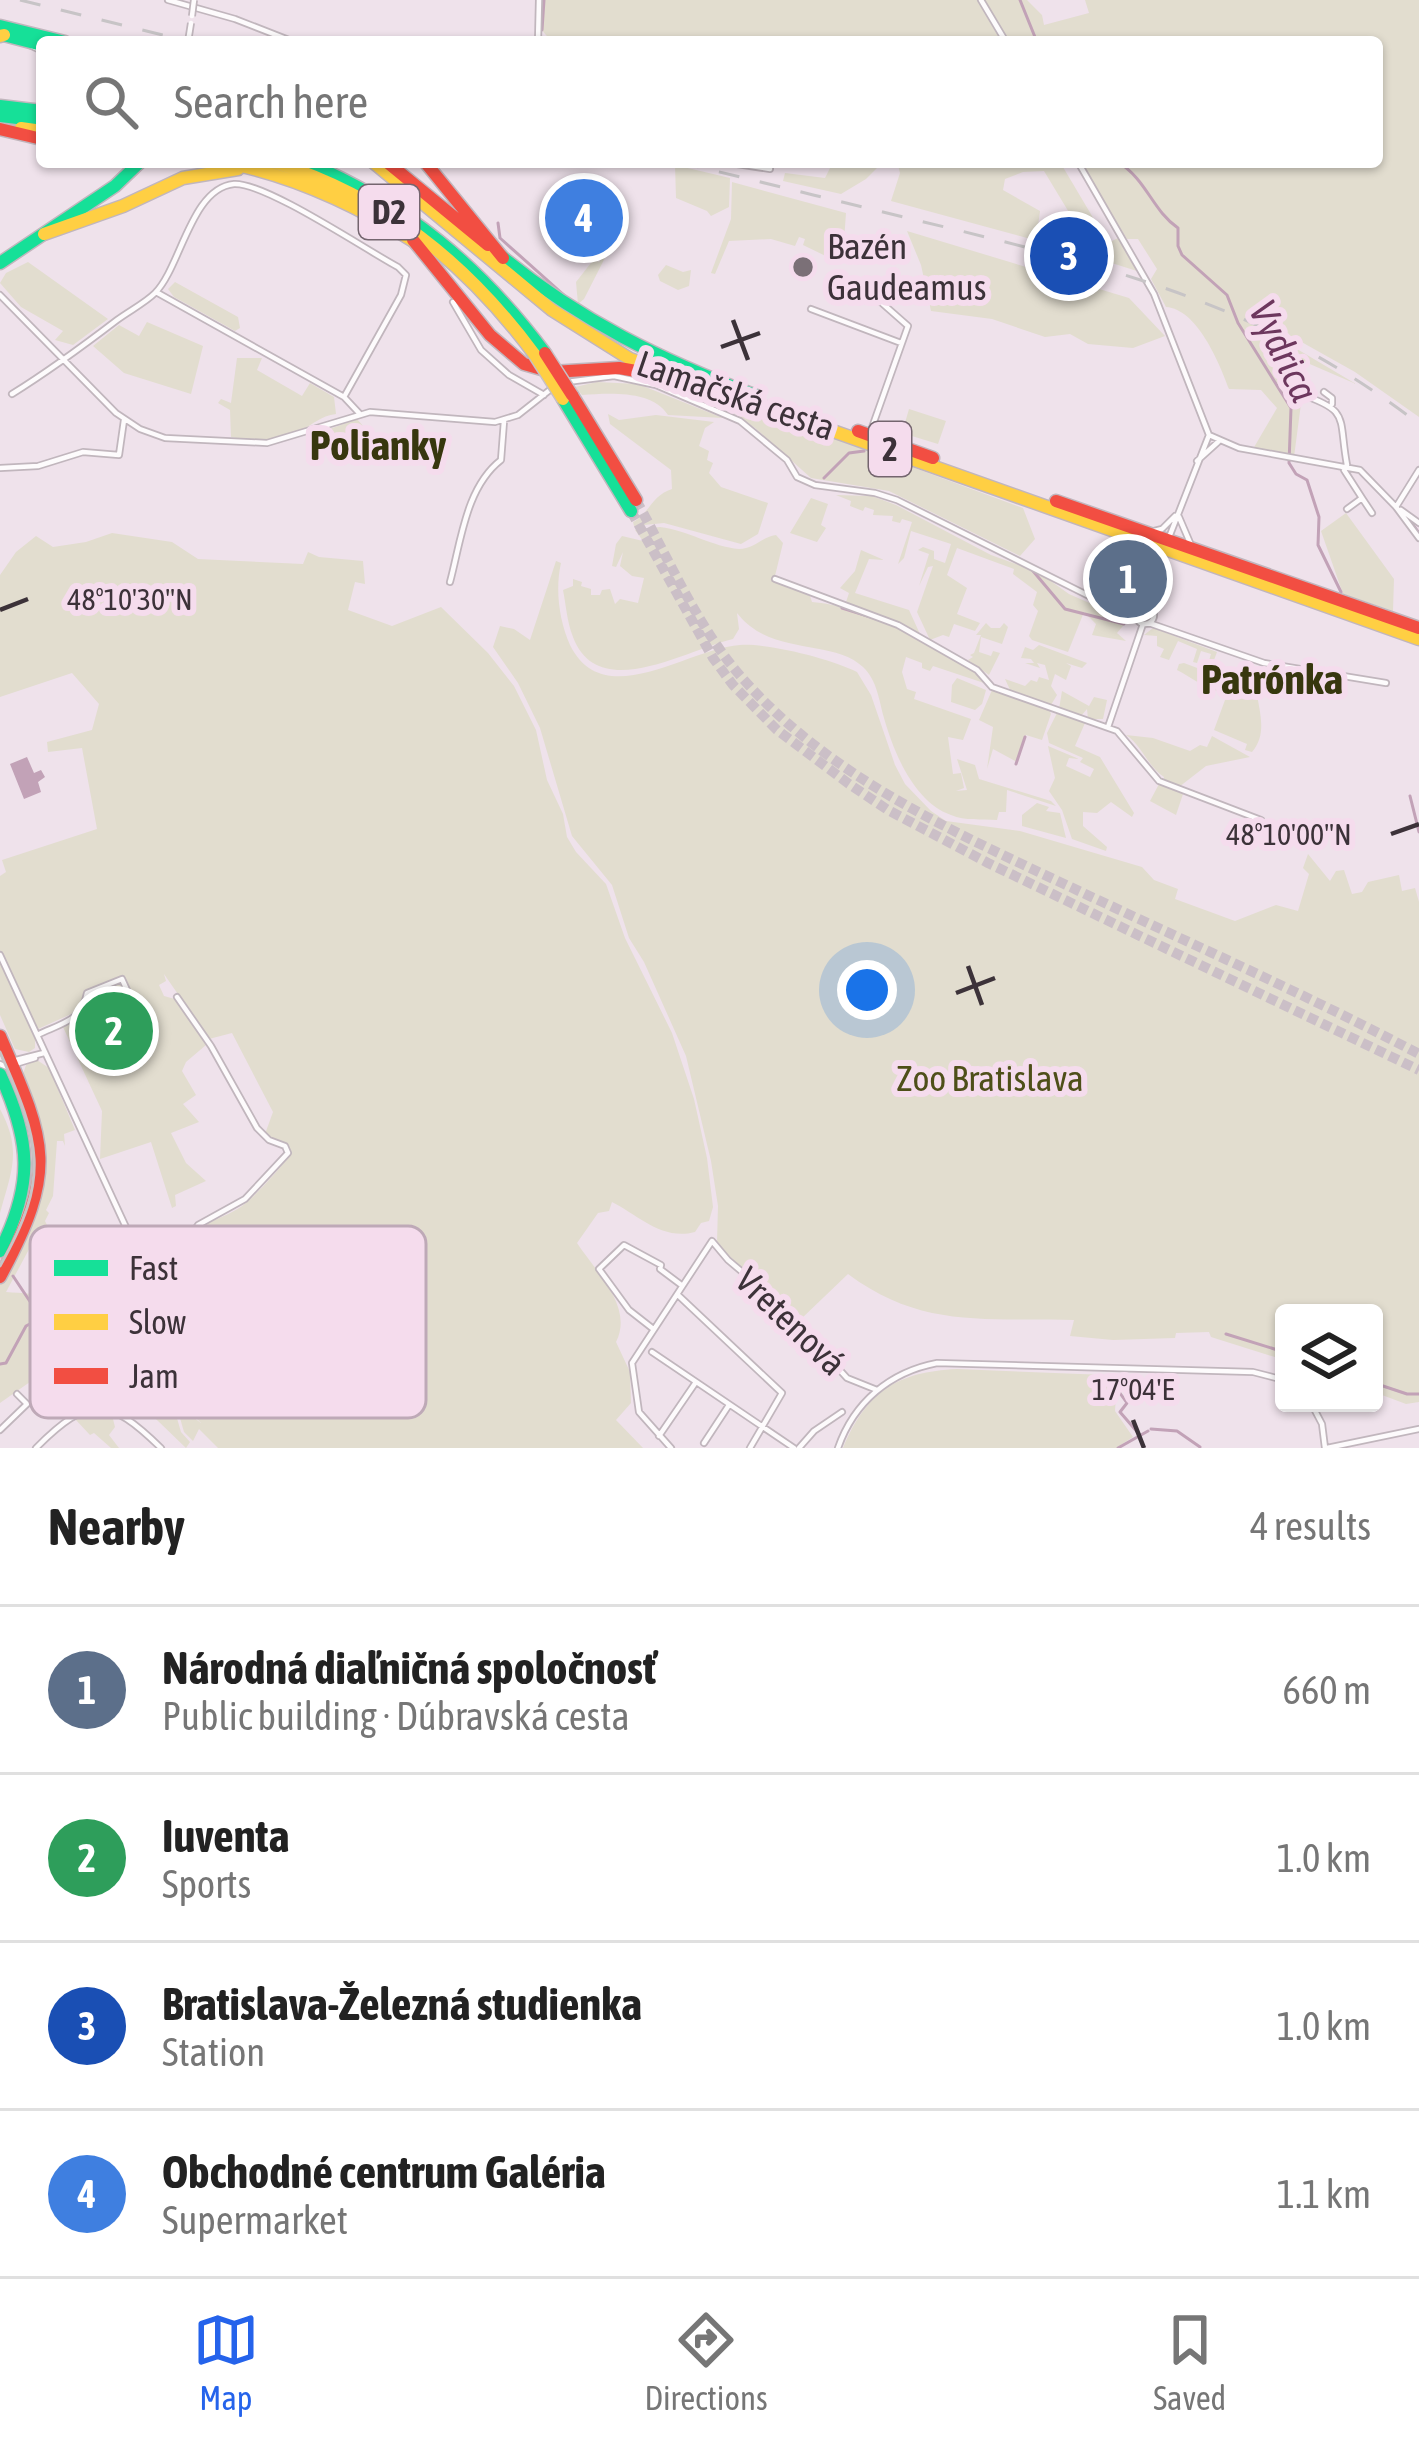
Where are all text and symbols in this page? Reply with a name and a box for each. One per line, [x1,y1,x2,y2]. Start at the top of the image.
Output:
search box [36,36,1383,168]
icon: search [78,69,144,135]
text: Search here [174,76,368,128]
pin: 4 [545,173,623,263]
road number: D2 [359,185,419,239]
pin: 3 [1030,211,1108,301]
place label: Bazén Gaudeamus [827,225,986,308]
marker: Bazén Gaudeamus [790,254,816,280]
water label: Vydrica [1241,294,1327,408]
street label: Lamačská cesta [632,342,840,448]
district label: Polianky [310,421,447,469]
road number: 2 [869,422,911,476]
pin: 1 [1089,534,1167,624]
text: 48°10'30"N [67,582,193,616]
district label: Patrónka [1201,655,1343,703]
text: 48°10'00"N [1226,817,1352,851]
your location [837,960,897,1020]
pin: 2 [75,986,153,1076]
park label: Zoo Bratislava [896,1057,1084,1099]
legend [30,1226,426,1418]
text: Fast [129,1249,178,1287]
street label: Vretenová [727,1259,855,1383]
text: Slow [129,1303,186,1341]
map controls [1275,1304,1383,1412]
button: layers [1275,1304,1383,1412]
text: Jam [129,1357,179,1395]
text: 17°04'E [1092,1372,1174,1406]
text: Nearby [48,1497,185,1556]
text: 4 results [1250,1504,1371,1548]
text: Národná diaľničná spoločnosť [162,1642,656,1694]
text: 1 [78,1668,96,1712]
text: 660 m [1283,1668,1371,1712]
text: Public building · Dúbravská cesta [162,1694,630,1738]
text: Iuventa [162,1810,289,1862]
text: 2 [78,1836,96,1880]
text: 1.0 km [1277,1836,1371,1880]
text: Sports [162,1862,251,1906]
text: Bratislava-Železná studienka [162,1978,642,2030]
text: 3 [78,2004,96,2048]
text: 1.0 km [1277,2004,1371,2048]
text: Station [162,2030,265,2074]
text: Obchodné centrum Galéria [162,2146,606,2198]
text: 4 [78,2172,96,2216]
text: 1.1 km [1277,2172,1371,2216]
text: Supermarket [162,2198,348,2242]
tab: Map [193,2307,259,2417]
tab: Directions [644,2307,768,2417]
tab: Saved [1153,2307,1226,2417]

